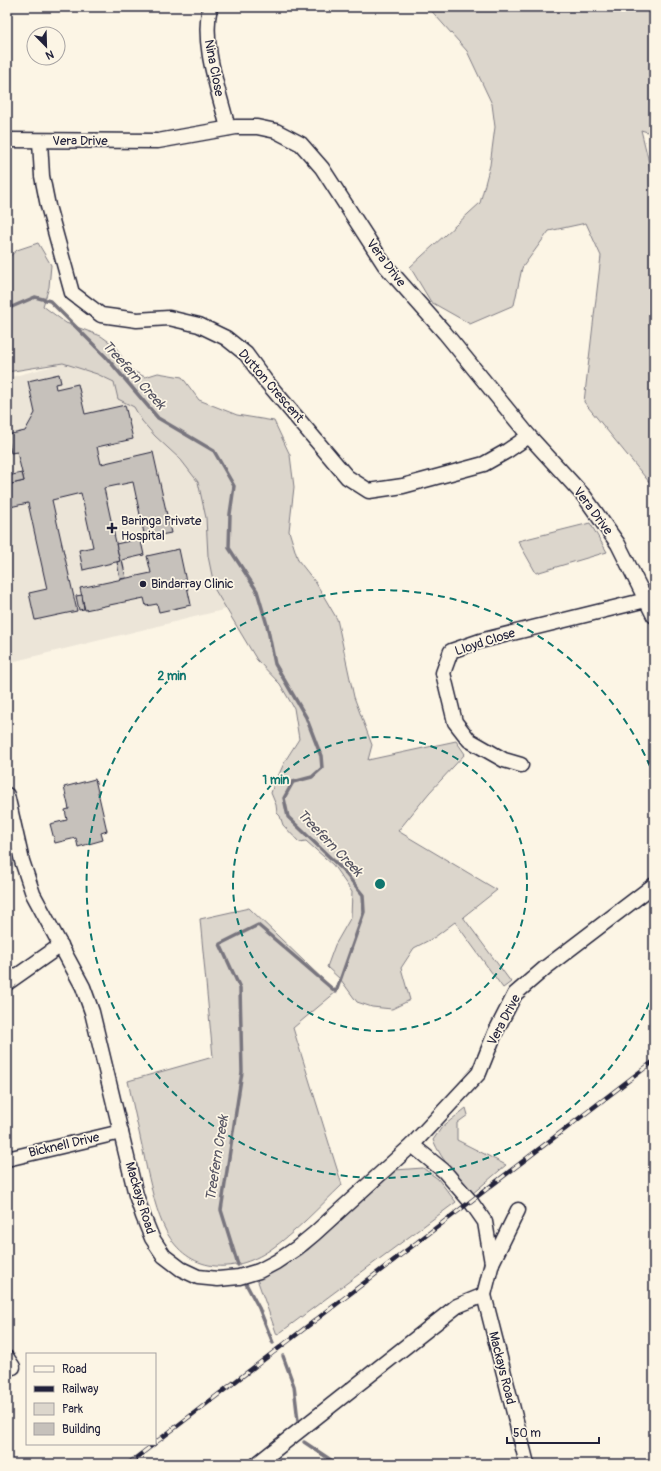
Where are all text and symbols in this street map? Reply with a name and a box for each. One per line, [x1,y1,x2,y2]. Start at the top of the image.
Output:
north arrow [26,26,66,66]
street label: Nina Close [201,38,227,98]
text: N [43,47,56,62]
street label: Vera Drive [52,133,108,149]
street label: Vera Drive [363,236,409,290]
water label: Treefern Creek [99,337,170,414]
street label: Dutton Crescent [235,346,308,426]
street label: Vera Drive [570,484,616,538]
place label: Baringa Private Hospital [121,513,202,544]
marker: Baringa Private Hospital [106,522,118,534]
place label: Bindarray Clinic [151,576,234,592]
marker: Bindarray Clinic [138,579,148,589]
street label: Lloyd Close [453,625,518,659]
text: 2 min [158,669,187,684]
text: 1 min [263,773,290,788]
water label: Treefern Creek [294,806,367,881]
centre of rings [373,877,387,891]
street label: Vera Drive [484,991,524,1048]
water label: Treefern Creek [202,1113,232,1202]
street label: Bicknell Drive [27,1129,102,1161]
street label: Mackays Road [121,1160,159,1236]
street label: Mackays Road [485,1330,519,1406]
legend [26,1353,156,1445]
text: Road [62,1362,87,1377]
text: Railway [62,1382,98,1397]
text: Park [62,1402,83,1417]
scale bar [507,1419,599,1445]
text: Building [62,1422,101,1437]
text: 50 m [513,1426,541,1441]

